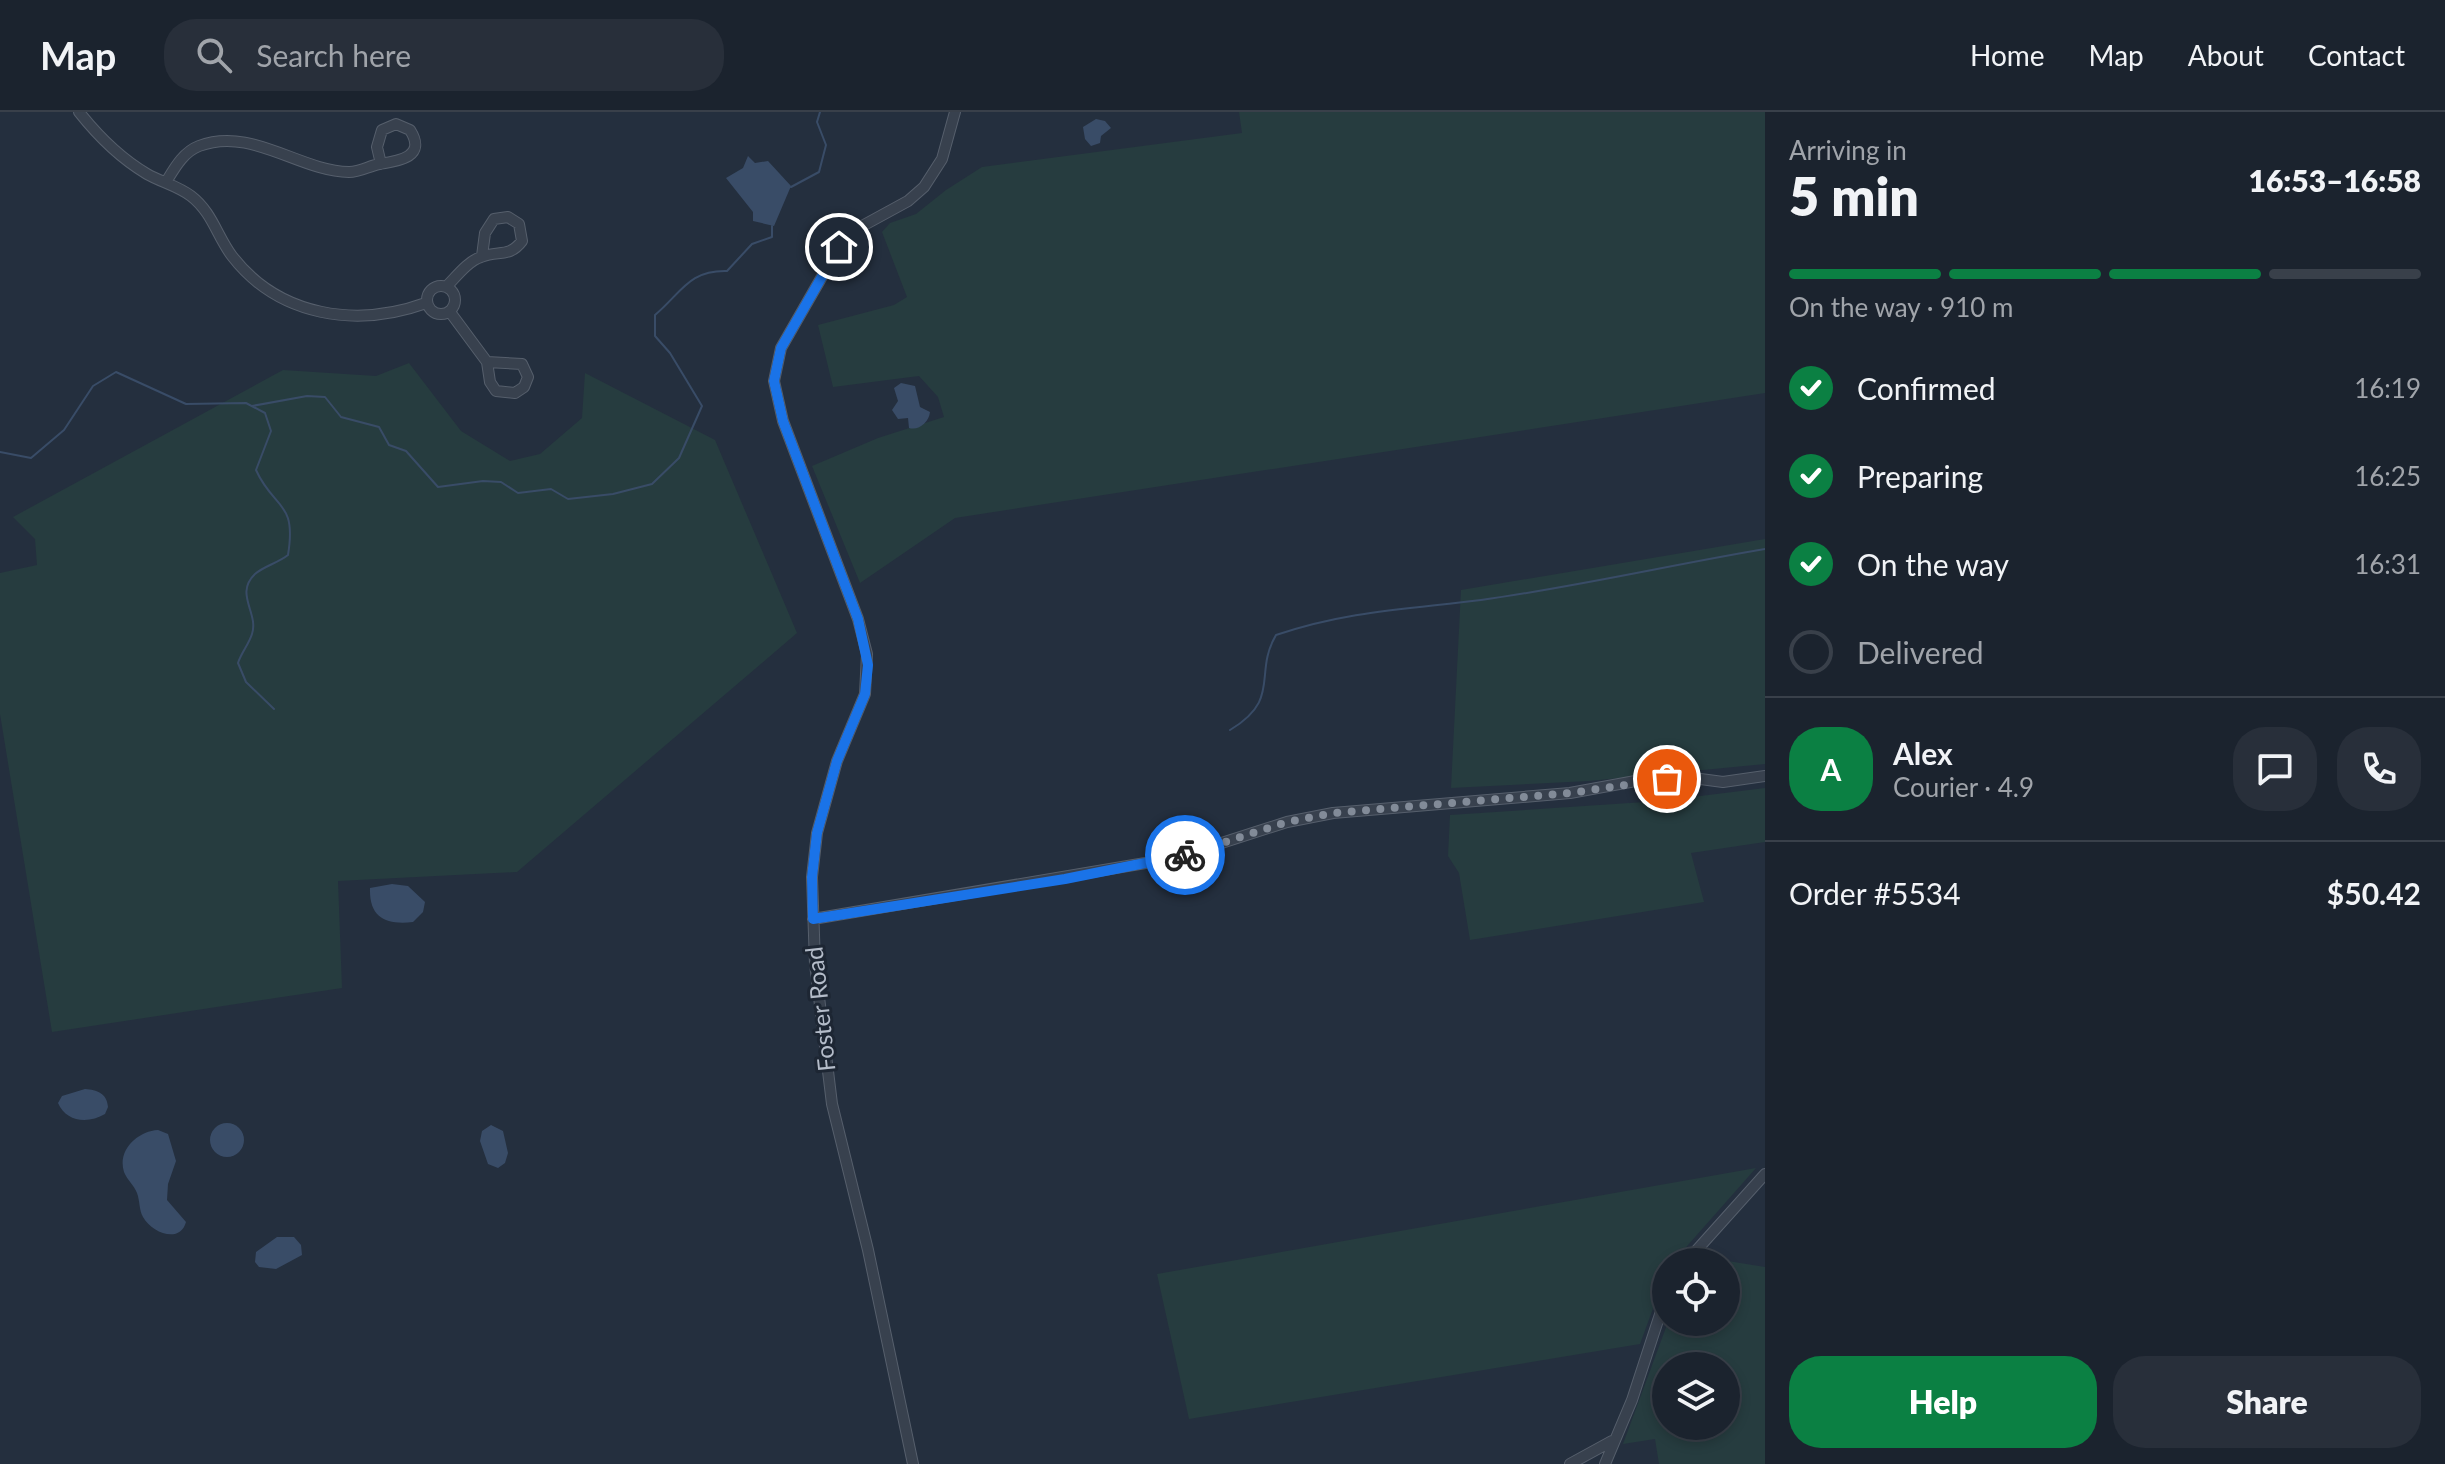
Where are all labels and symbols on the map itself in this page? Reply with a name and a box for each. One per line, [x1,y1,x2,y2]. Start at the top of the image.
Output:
pin [805,213,873,281]
pin [1633,745,1701,813]
courier [1145,815,1225,895]
street label: Foster Road [799,945,840,1073]

